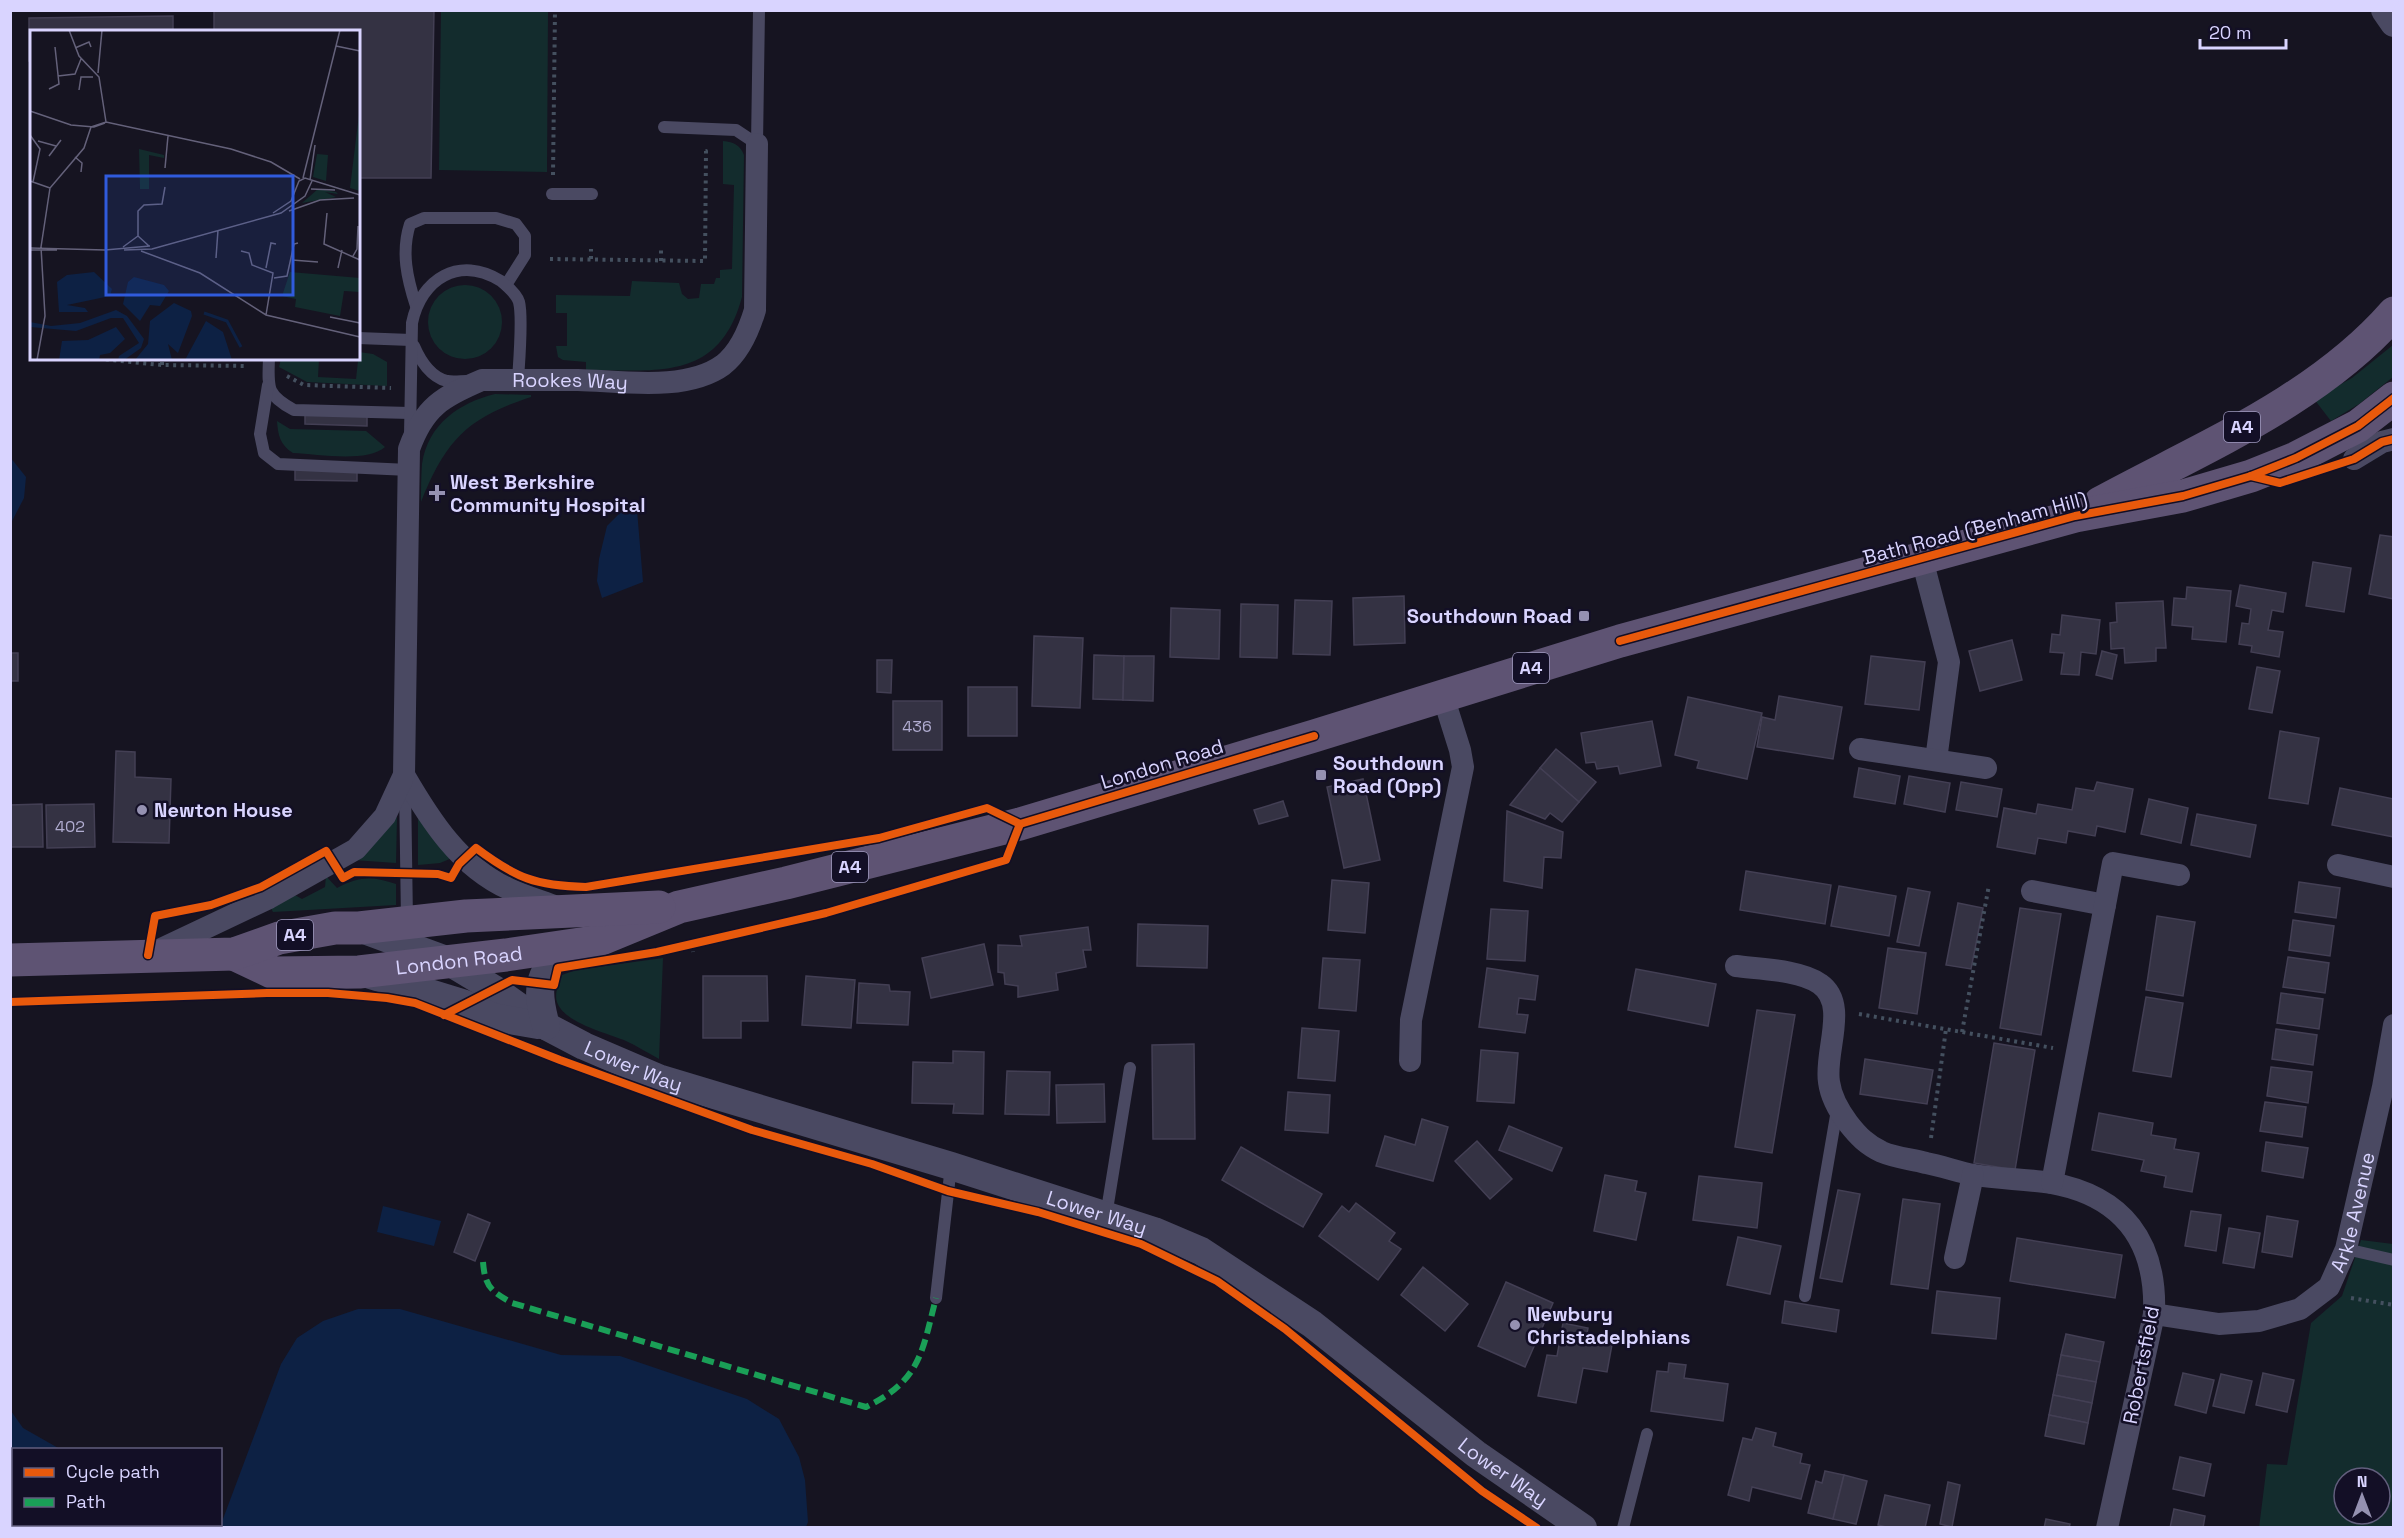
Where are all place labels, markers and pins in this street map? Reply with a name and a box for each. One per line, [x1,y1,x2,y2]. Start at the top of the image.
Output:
place label: West Berkshire Community Hospital [450,469,646,518]
marker: West Berkshire Community Hospital [428,484,446,502]
place label: Southdown Road [1407,603,1572,629]
marker: Southdown Road [1577,609,1591,623]
place label: Southdown Road (Opp) [1333,750,1444,799]
marker: Southdown Road (Opp) [1314,768,1328,782]
place label: Newton House [154,797,293,823]
marker: Newton House [135,803,149,817]
place label: Newbury Christadelphians [1527,1301,1691,1350]
marker: Newbury Christadelphians [1508,1318,1522,1332]

